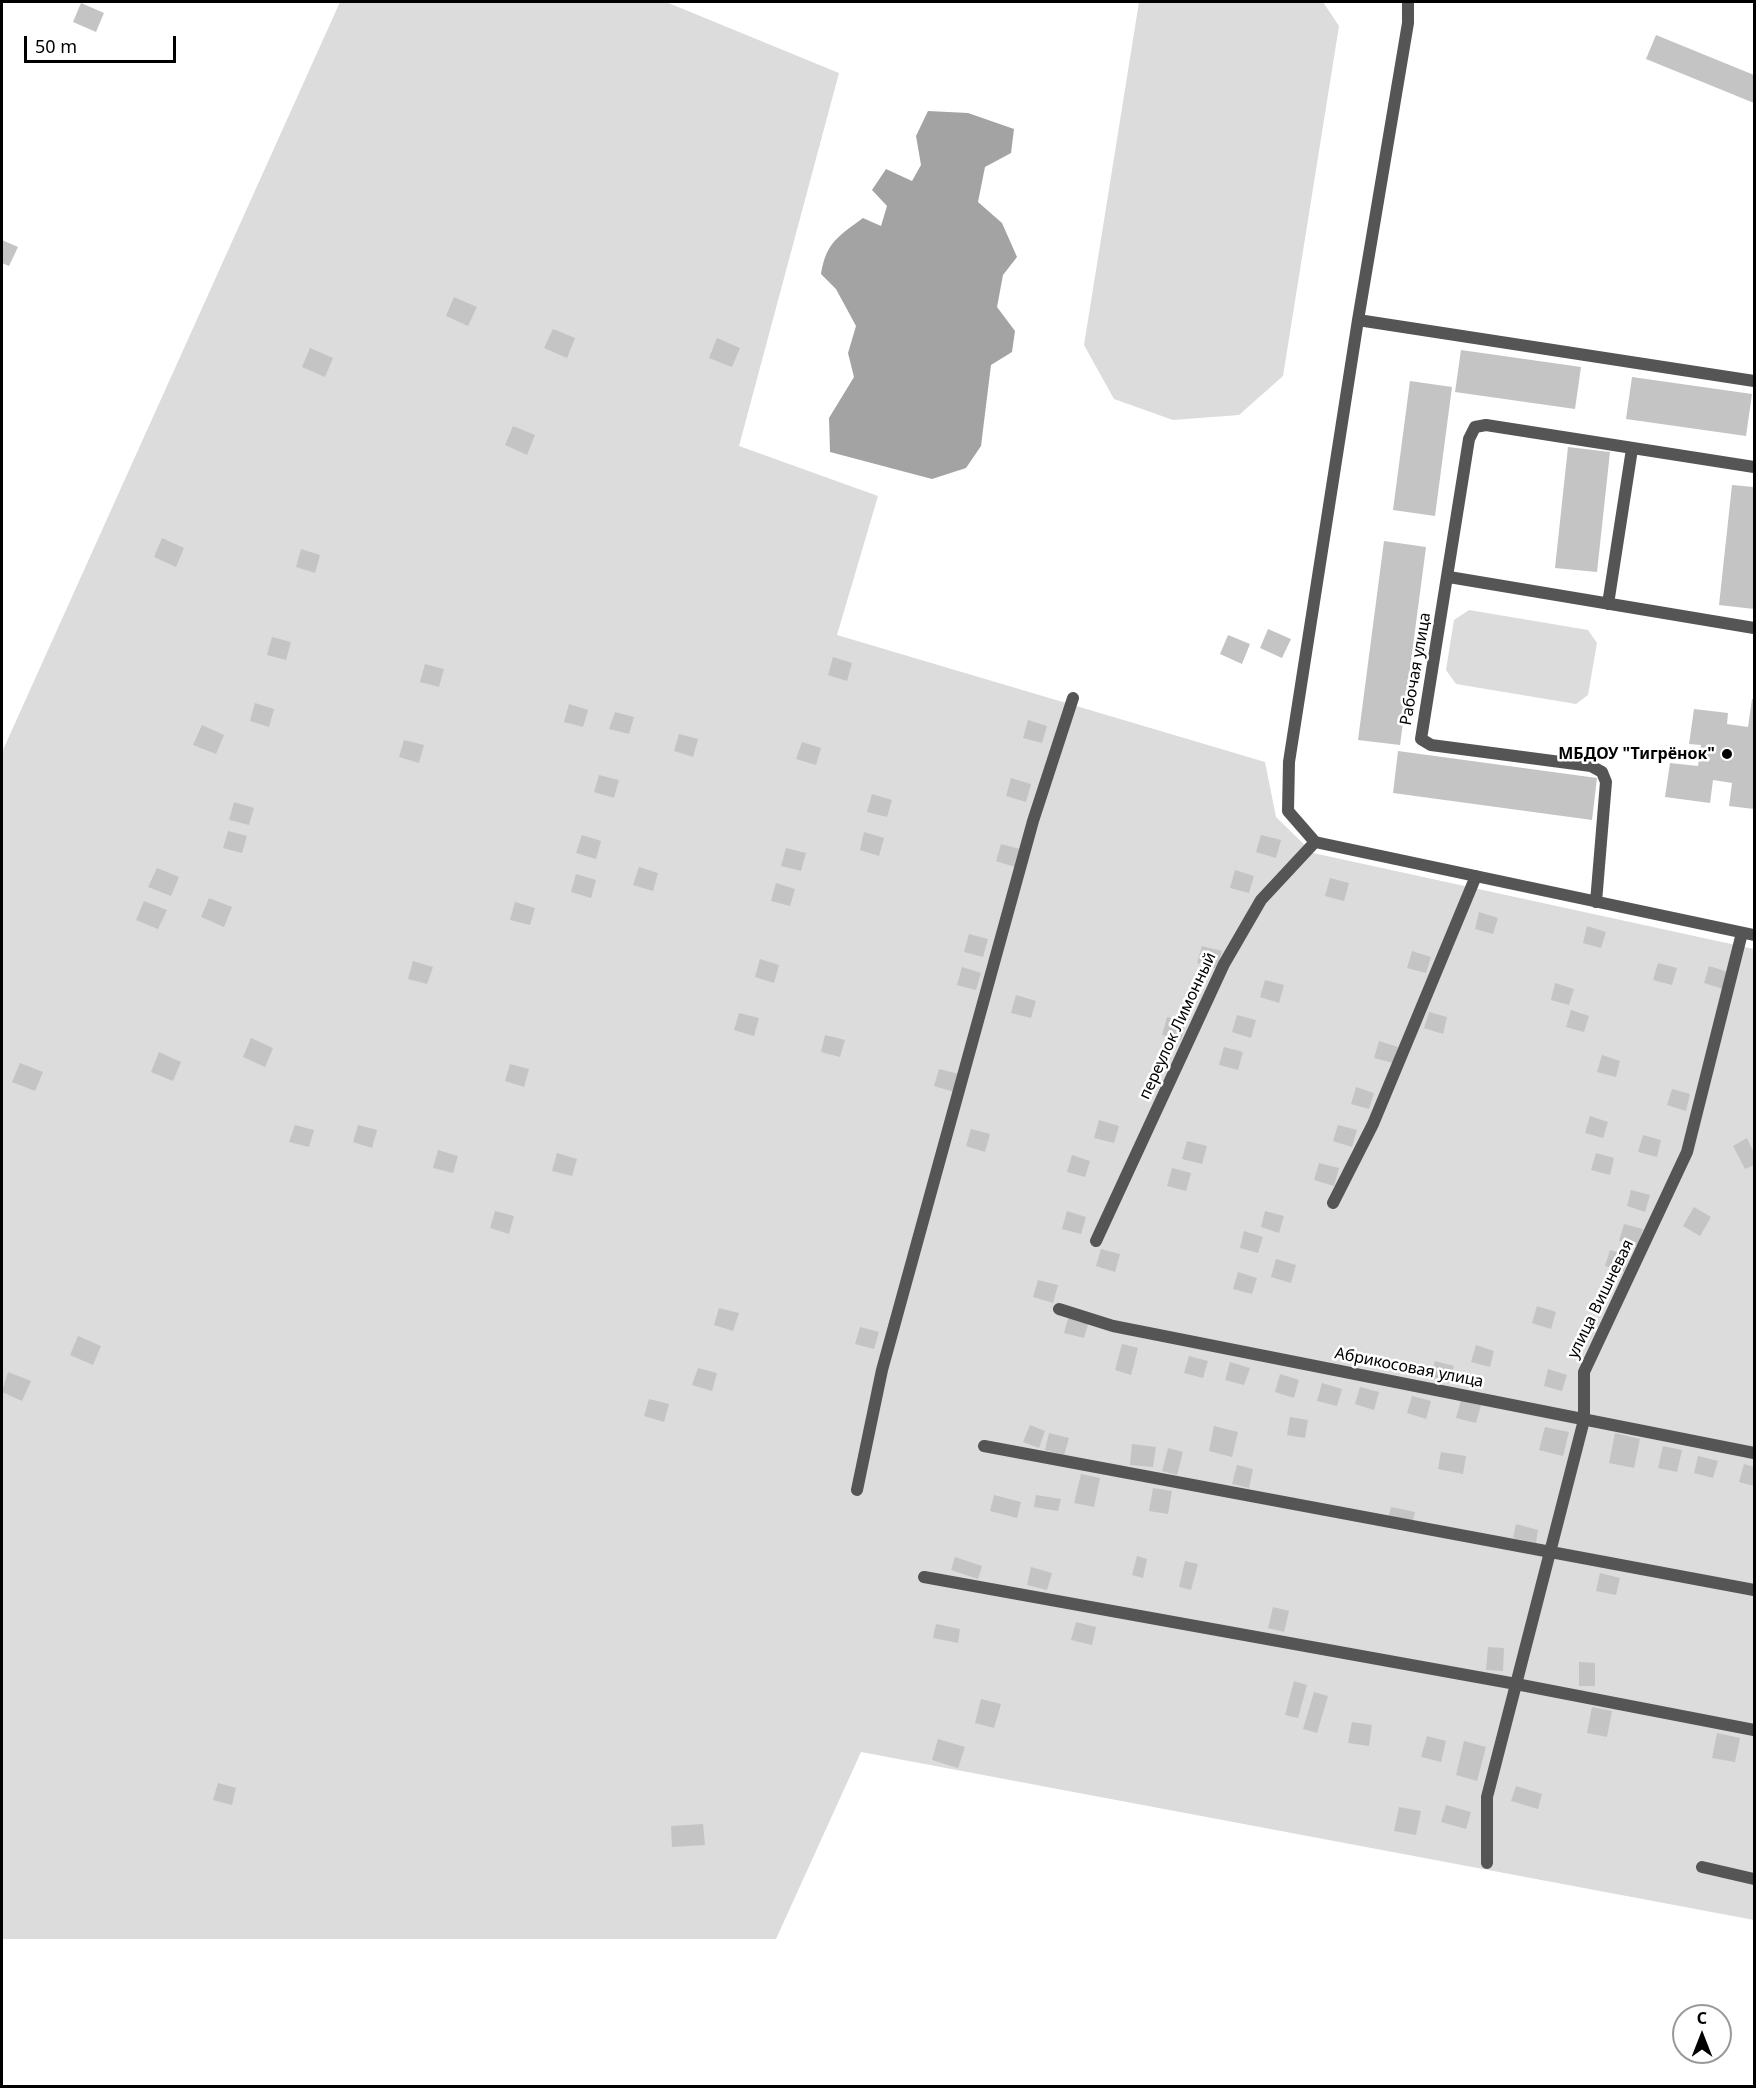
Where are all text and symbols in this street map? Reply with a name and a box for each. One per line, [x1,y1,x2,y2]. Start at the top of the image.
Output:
scale bar [27,24,178,62]
text: 50 m [35,34,77,58]
street label: Рабочая улица [1397,611,1435,727]
place label: МБДОУ "Тигрёнок" [1558,744,1715,764]
marker: МБДОУ "Тигрёнок" [1720,747,1734,761]
street label: переулок Лимонный [1135,949,1221,1103]
street label: улица Вишневая [1564,1236,1638,1362]
street label: Абрикосовая улица [1333,1344,1485,1392]
north arrow [1672,2004,1732,2064]
text: С [1697,2007,1707,2029]

